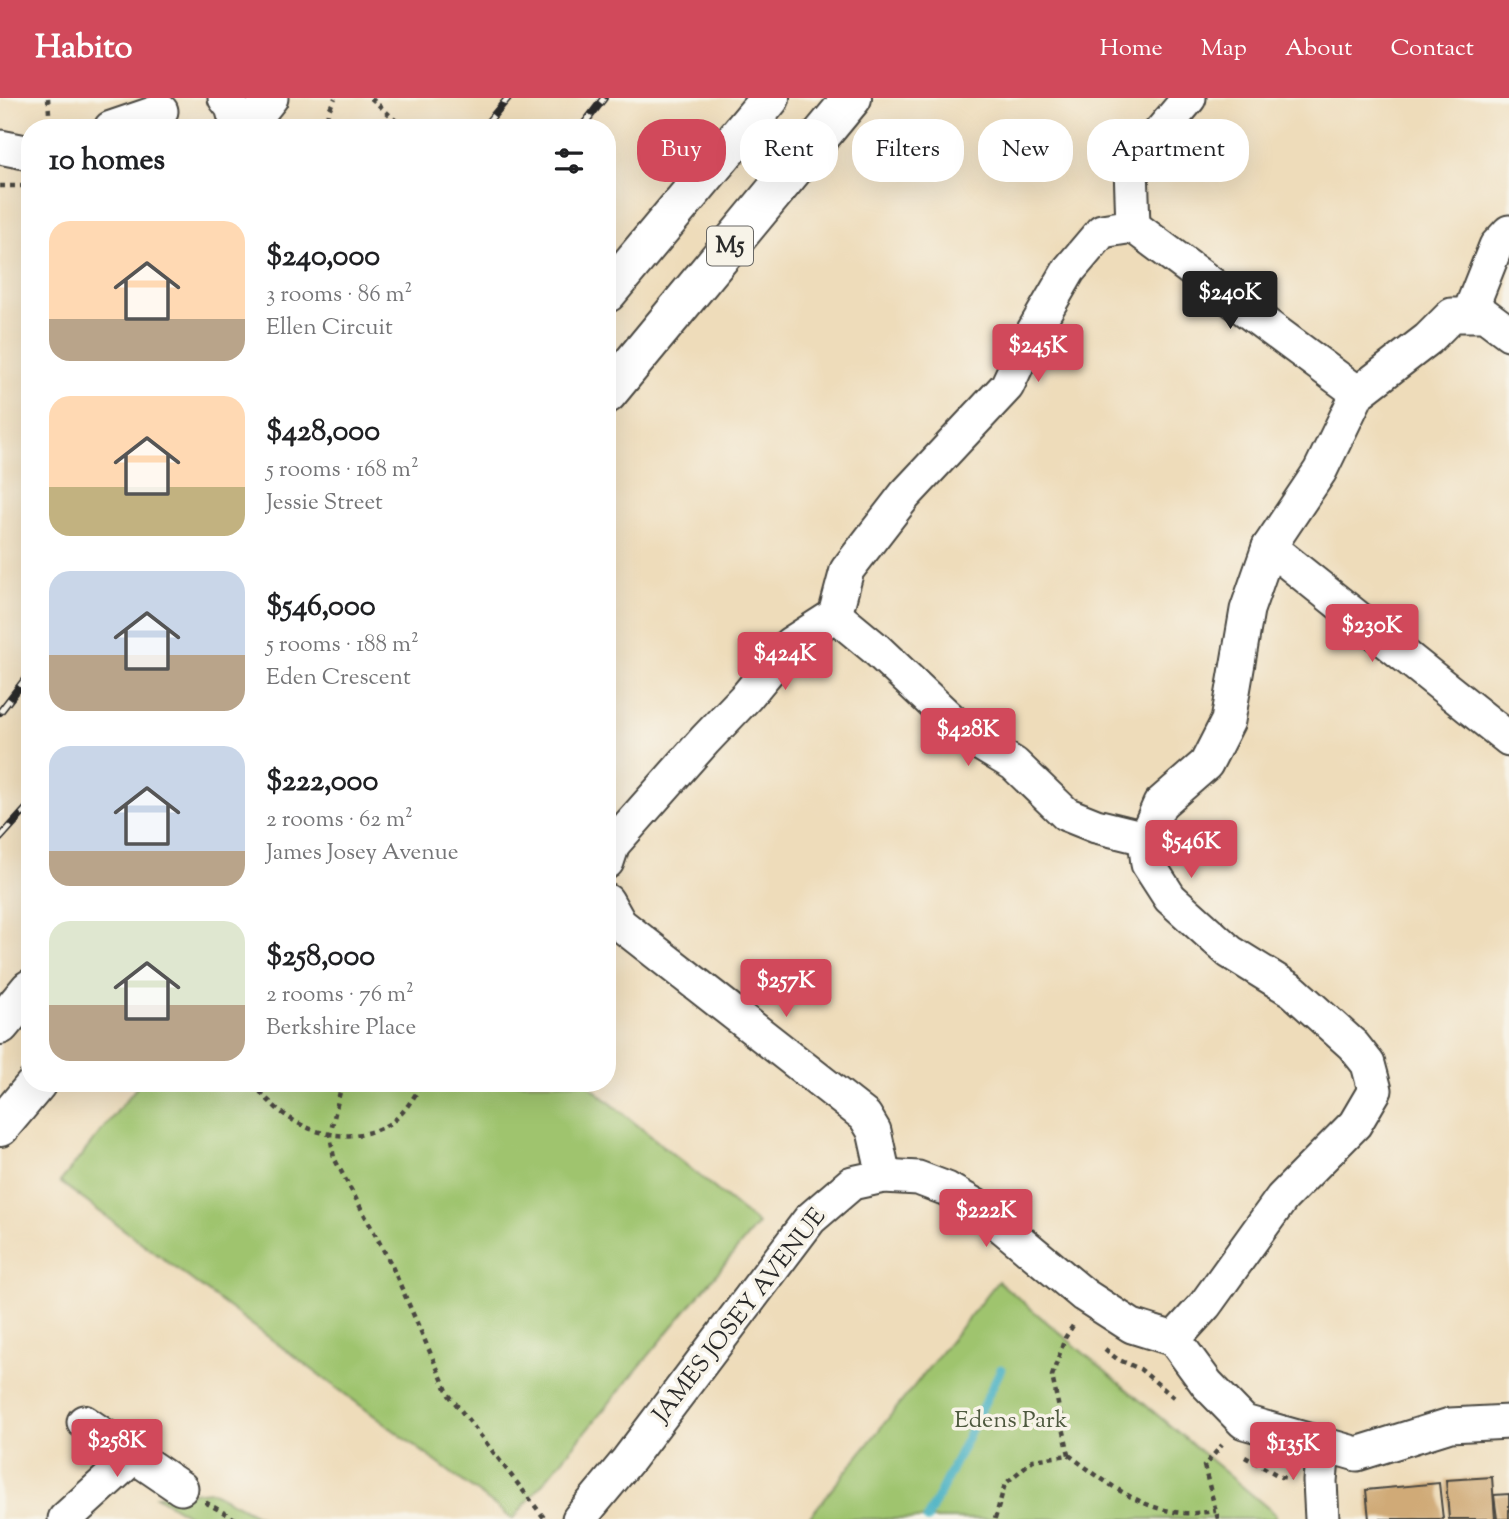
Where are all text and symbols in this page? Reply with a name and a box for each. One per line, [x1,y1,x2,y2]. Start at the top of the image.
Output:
text: Habito [35,25,133,73]
text: Home [1100,32,1163,66]
text: Map [1201,32,1247,66]
text: About [1285,32,1352,66]
text: Contact [1390,32,1474,66]
chip: Buy [637,119,726,182]
chip: Rent [740,119,838,182]
chip: Filters [852,119,964,182]
chip: New [978,119,1073,182]
chip: Apartment [1087,119,1249,182]
text: 10 homes [49,140,165,183]
icon: filters [550,142,588,180]
road number: M5 [707,226,753,266]
text: $240,000 [266,236,380,279]
icon: home [105,249,189,333]
pin: $240K [1181,272,1279,331]
text: $240K [1198,277,1262,310]
text: 3 rooms · 86 m² [266,279,412,312]
text: Ellen Circuit [266,312,393,345]
pin: $245K [989,324,1087,384]
text: $245K [1008,330,1068,363]
text: $428,000 [266,411,380,454]
icon: home [105,424,189,508]
text: 5 rooms · 168 m² [266,454,419,487]
text: Jessie Street [266,487,383,520]
text: $546,000 [266,586,376,629]
icon: home [105,599,189,683]
pin: $230K [1323,604,1421,664]
text: $230K [1342,610,1402,643]
text: 5 rooms · 188 m² [266,629,419,662]
pin: $424K [736,632,834,692]
text: $424K [754,638,816,671]
text: Eden Crescent [266,662,411,695]
pin: $428K [919,708,1017,768]
text: $428K [937,714,999,747]
text: $222,000 [266,761,378,804]
icon: home [105,774,189,858]
text: 2 rooms · 62 m² [266,804,413,837]
pin: $546K [1142,820,1240,880]
text: $546K [1161,826,1221,859]
text: James Josey Avenue [266,837,459,870]
text: $258,000 [266,936,375,979]
icon: home [105,949,189,1033]
pin: $257K [737,960,835,1019]
text: $257K [756,965,816,998]
text: 2 rooms · 76 m² [266,979,414,1012]
text: Berkshire Place [266,1012,416,1045]
pin: $222K [937,1190,1035,1249]
text: $222K [955,1195,1017,1228]
street label: JAMES JOSEY AVENUE [644,1201,835,1432]
park label: Edens Park [954,1404,1068,1438]
pin: $258K [68,1420,166,1479]
pin: $135K [1244,1422,1342,1482]
text: $258K [87,1425,147,1458]
text: $135K [1266,1428,1320,1461]

